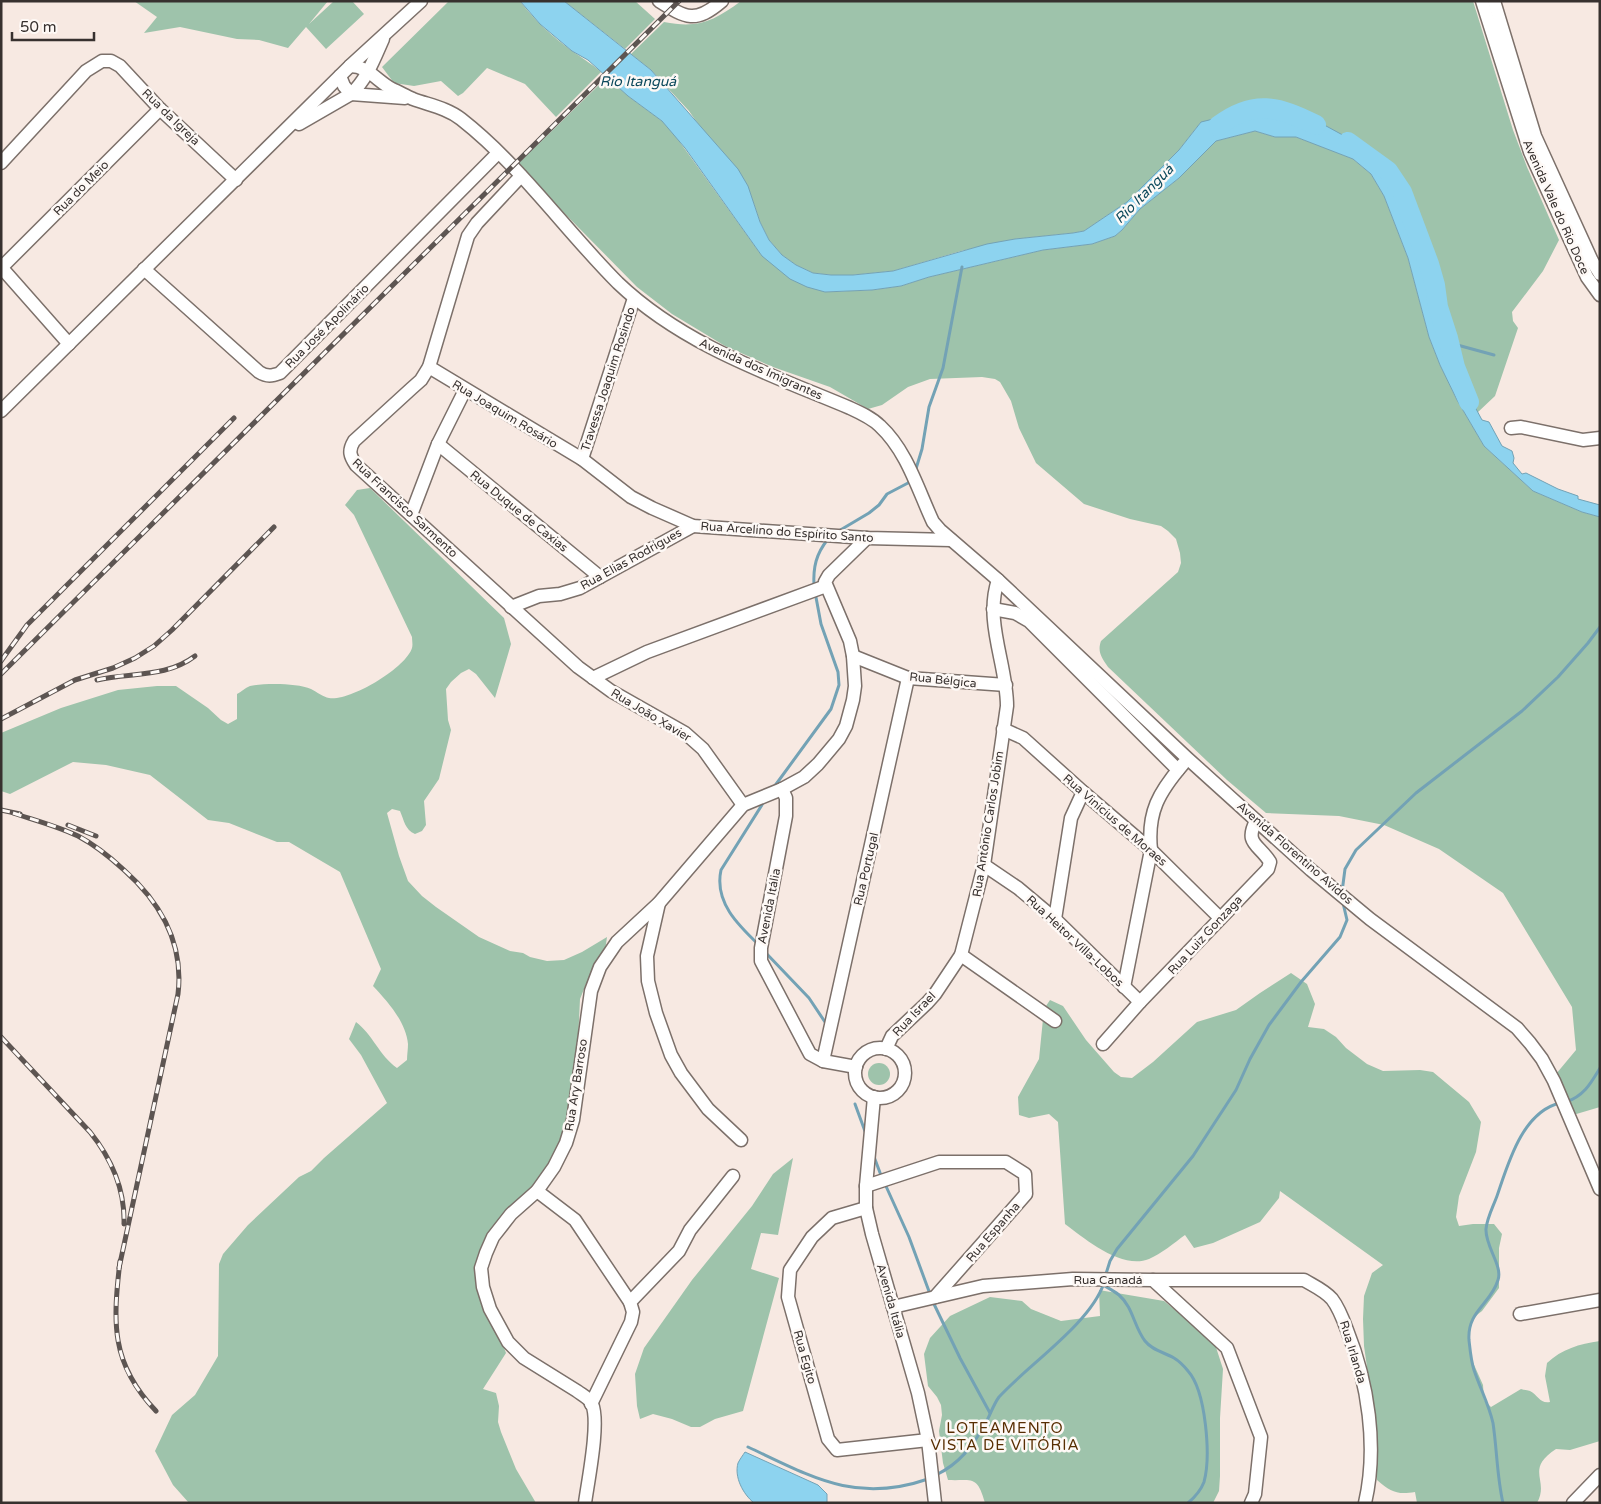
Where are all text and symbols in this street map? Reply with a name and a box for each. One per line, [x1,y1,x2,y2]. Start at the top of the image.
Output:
scale bar [12,10,95,42]
text: 50 m [20,18,57,36]
water label: Rio Itanguá [600,73,677,90]
street label: Rua da Igreja [139,86,203,148]
street label: Avenida Vale do Rio Doce [1520,138,1592,277]
street label: Rua do Meio [51,158,111,218]
water label: Rio Itanguá [1111,160,1178,227]
street label: Rua José Apolinário [282,281,372,371]
street label: Travessa Joaquim Rosindo [578,305,638,453]
street label: Avenida dos Imigrantes [697,335,825,403]
street label: Rua Joaquim Rosário [450,377,560,451]
street label: Rua Francisco Sarmento [349,456,461,560]
street label: Rua Duque de Caxias [467,467,571,555]
street label: Rua Arcelino do Espírito Santo [700,519,874,545]
street label: Rua Elias Rodrigues [578,525,684,593]
street label: Rua Bélgica [909,670,977,690]
street label: Rua João Xavier [608,686,694,745]
street label: Rua Antônio Carlos Jobim [970,750,1006,898]
street label: Rua Vinicius de Moraes [1060,771,1170,869]
street label: Avenida Florentino Avidos [1234,799,1356,907]
street label: Rua Portugal [851,831,881,907]
street label: Avenida Itália [755,867,783,945]
street label: Rua Heitor Villa-Lobos [1024,892,1127,990]
street label: Rua Luiz Gonzaga [1165,893,1245,977]
street label: Rua Israel [890,989,938,1039]
street label: Rua Ary Barroso [562,1038,590,1132]
street label: Rua Espanha [963,1199,1023,1265]
street label: Avenida Itália [874,1262,908,1340]
street label: Rua Canadá [1073,1273,1143,1287]
street label: Rua Irlanda [1337,1319,1369,1385]
street label: Rua Egito [791,1328,819,1386]
district label: LOTEAMENTO VISTA DE VITÓRIA [930,1419,1080,1454]

